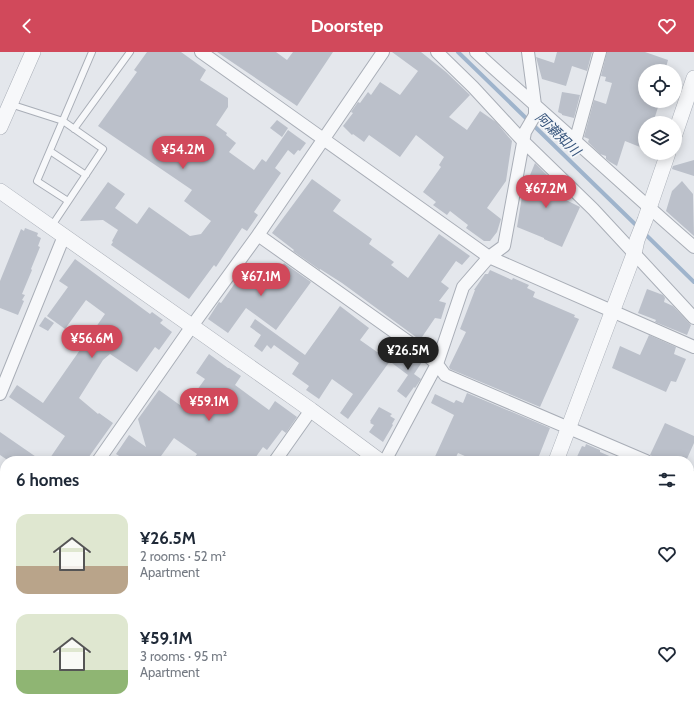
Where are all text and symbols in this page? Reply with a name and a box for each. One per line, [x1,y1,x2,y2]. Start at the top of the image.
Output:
icon: back [16,15,38,37]
text: Doorstep [311,15,383,37]
icon: heart [656,15,678,37]
map controls [638,64,682,160]
button: locate [638,64,682,108]
water label: 阿瀬知川 [532,108,586,161]
button: layers [638,116,682,160]
pin: ¥54.2M [150,136,216,170]
text: ¥54.2M [161,141,205,157]
pin: ¥67.2M [513,175,579,209]
text: ¥67.2M [525,180,567,196]
pin: ¥67.1M [228,263,294,297]
text: ¥67.1M [241,268,281,284]
pin: ¥56.6M [59,325,125,359]
text: ¥56.6M [70,330,114,346]
pin: ¥26.5M [375,337,441,371]
text: ¥26.5M [387,342,429,358]
pin: ¥59.1M [176,388,242,422]
text: ¥59.1M [189,393,229,409]
icon: filters [656,469,678,491]
text: 6 homes [16,470,79,490]
text: ¥26.5M [140,528,196,548]
icon: home [48,530,96,578]
icon: heart [656,543,678,565]
text: 2 rooms · 52 m² [140,548,226,564]
text: Apartment [140,564,200,580]
text: ¥59.1M [140,628,193,648]
icon: home [48,630,96,678]
icon: heart [656,643,678,665]
text: 3 rooms · 95 m² [140,648,227,664]
text: Apartment [140,664,200,680]

